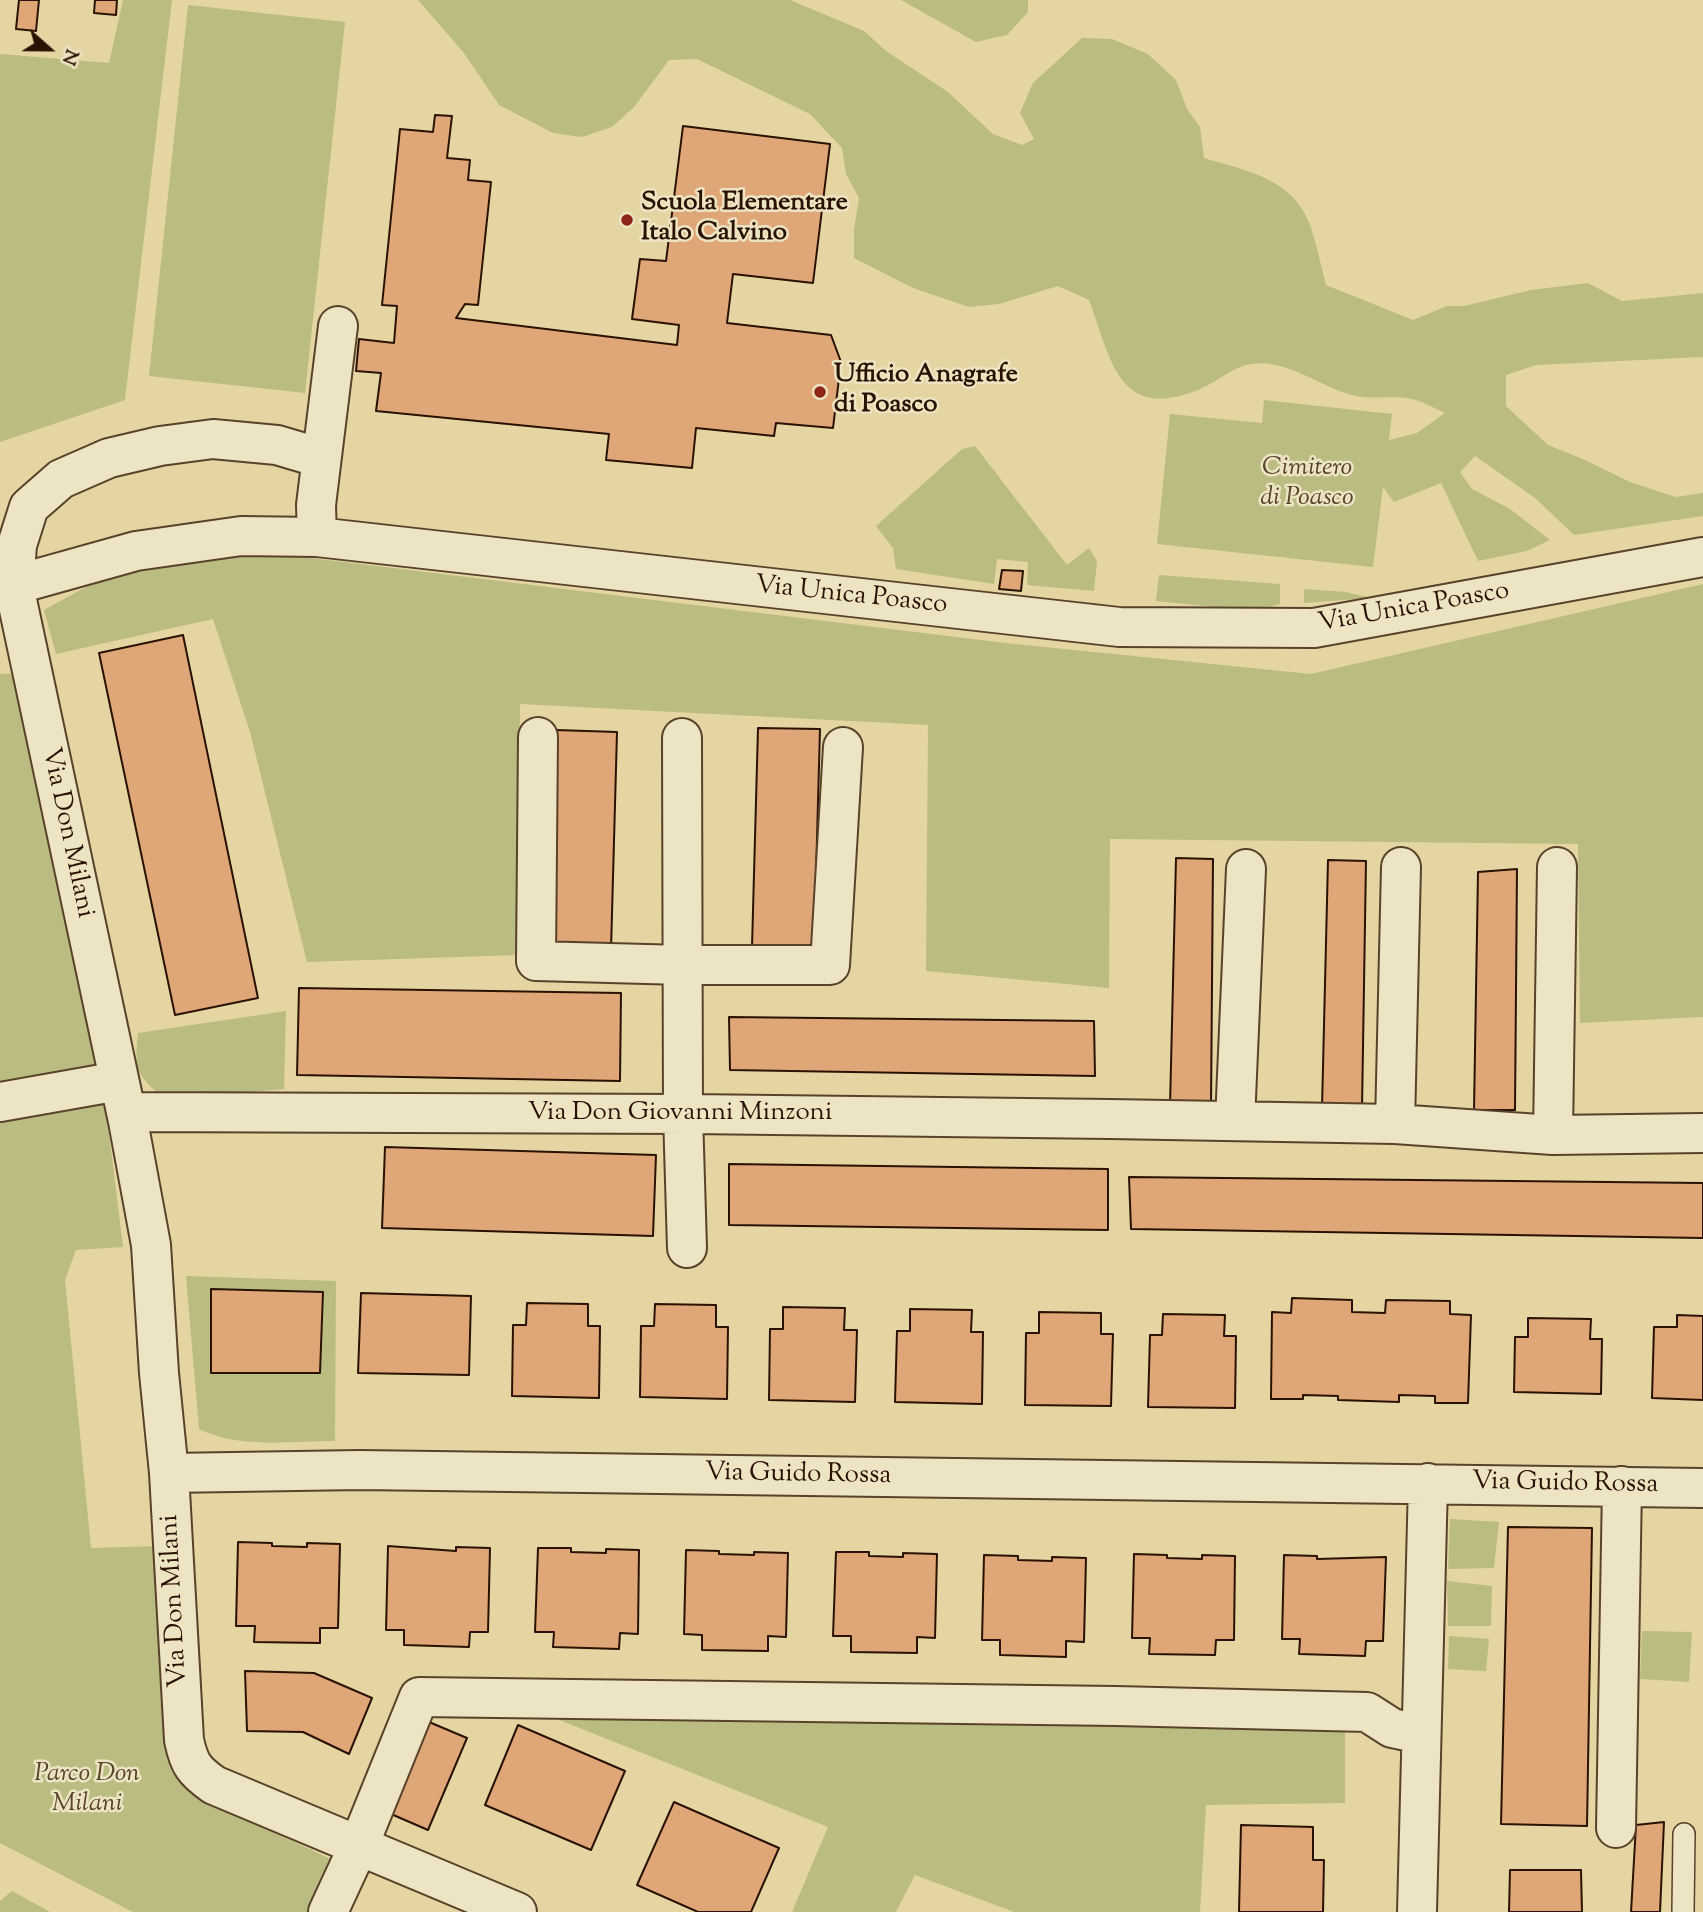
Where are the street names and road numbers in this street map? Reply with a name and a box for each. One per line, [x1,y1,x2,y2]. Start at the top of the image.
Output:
street label: Via Unica Poasco [753,571,949,623]
street label: Via Unica Poasco [1316,577,1512,641]
street label: Via Don Milani [33,745,99,921]
street label: Via Don Giovanni Minzoni [528,1099,832,1131]
street label: Via Guido Rossa [704,1459,892,1493]
street label: Via Guido Rossa [1471,1468,1659,1502]
street label: Via Don Milani [156,1514,196,1688]

